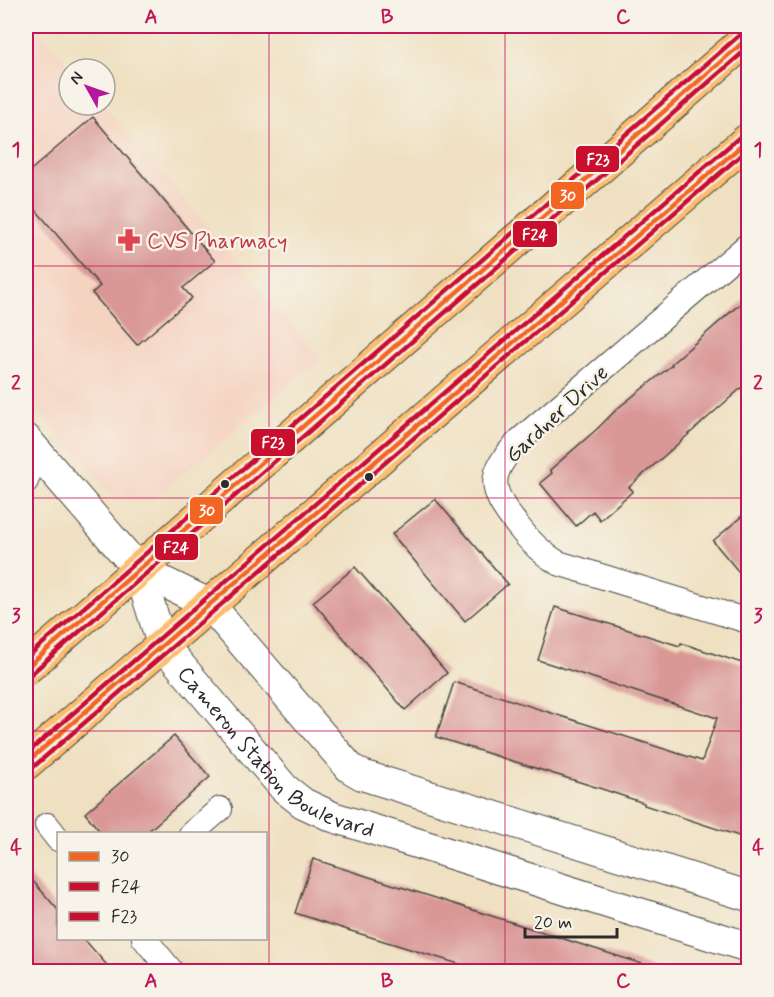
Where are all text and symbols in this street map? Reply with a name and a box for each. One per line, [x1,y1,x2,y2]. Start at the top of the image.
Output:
text: A [144,4,158,31]
text: B [381,4,394,31]
text: C [616,4,631,31]
north arrow [57,57,117,117]
text: N [65,67,88,89]
text: 1 [12,137,20,164]
text: 1 [754,137,762,164]
line badge: F23 [575,145,620,173]
text: F23 [586,150,610,171]
line badge: 30 [550,181,585,210]
text: 30 [560,186,576,207]
line badge: F24 [512,220,558,248]
text: F24 [522,225,548,246]
pharmacy icon: CVS Pharmacy [116,227,142,253]
place label: CVS Pharmacy [147,228,287,256]
street label: Gardner Drive [500,359,615,470]
text: 2 [11,370,21,397]
text: 2 [753,370,763,397]
line badge: F23 [250,428,296,457]
text: F23 [261,433,285,454]
unlabelled marker [363,471,375,483]
unlabelled marker [219,478,231,490]
line badge: 30 [189,496,224,525]
text: 30 [199,501,215,522]
line badge: F24 [154,533,199,561]
text: F24 [163,538,189,559]
text: 3 [11,603,21,630]
text: 3 [753,603,763,630]
street label: Cameron Station Boulevard [171,661,377,845]
legend [57,832,267,940]
text: 4 [10,835,22,862]
text: 4 [752,835,764,862]
text: 30 [111,845,129,869]
text: F24 [111,875,140,899]
scale bar [525,901,616,939]
text: F23 [111,905,137,929]
text: 20 m [534,911,572,935]
text: A [144,968,158,995]
text: B [381,968,394,995]
text: C [616,968,631,995]

